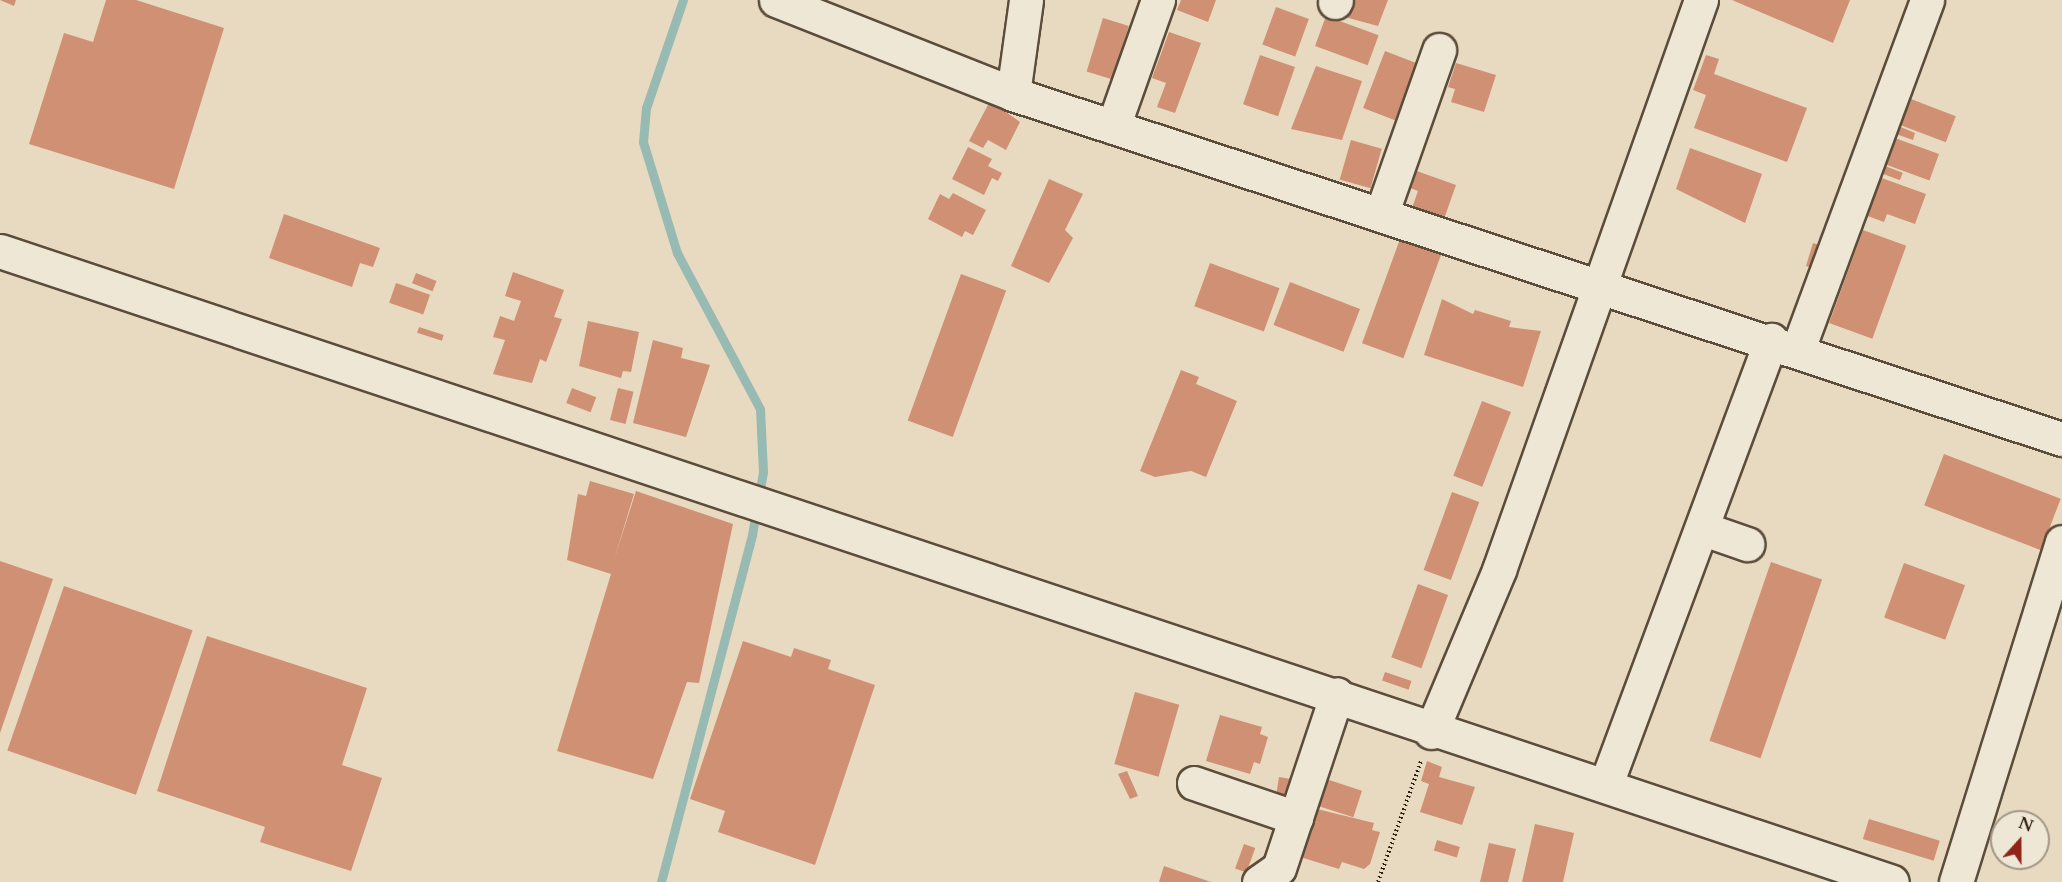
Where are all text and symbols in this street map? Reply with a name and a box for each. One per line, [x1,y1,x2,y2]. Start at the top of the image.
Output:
north arrow [1990,810,2050,870]
text: N [2015,812,2036,838]

